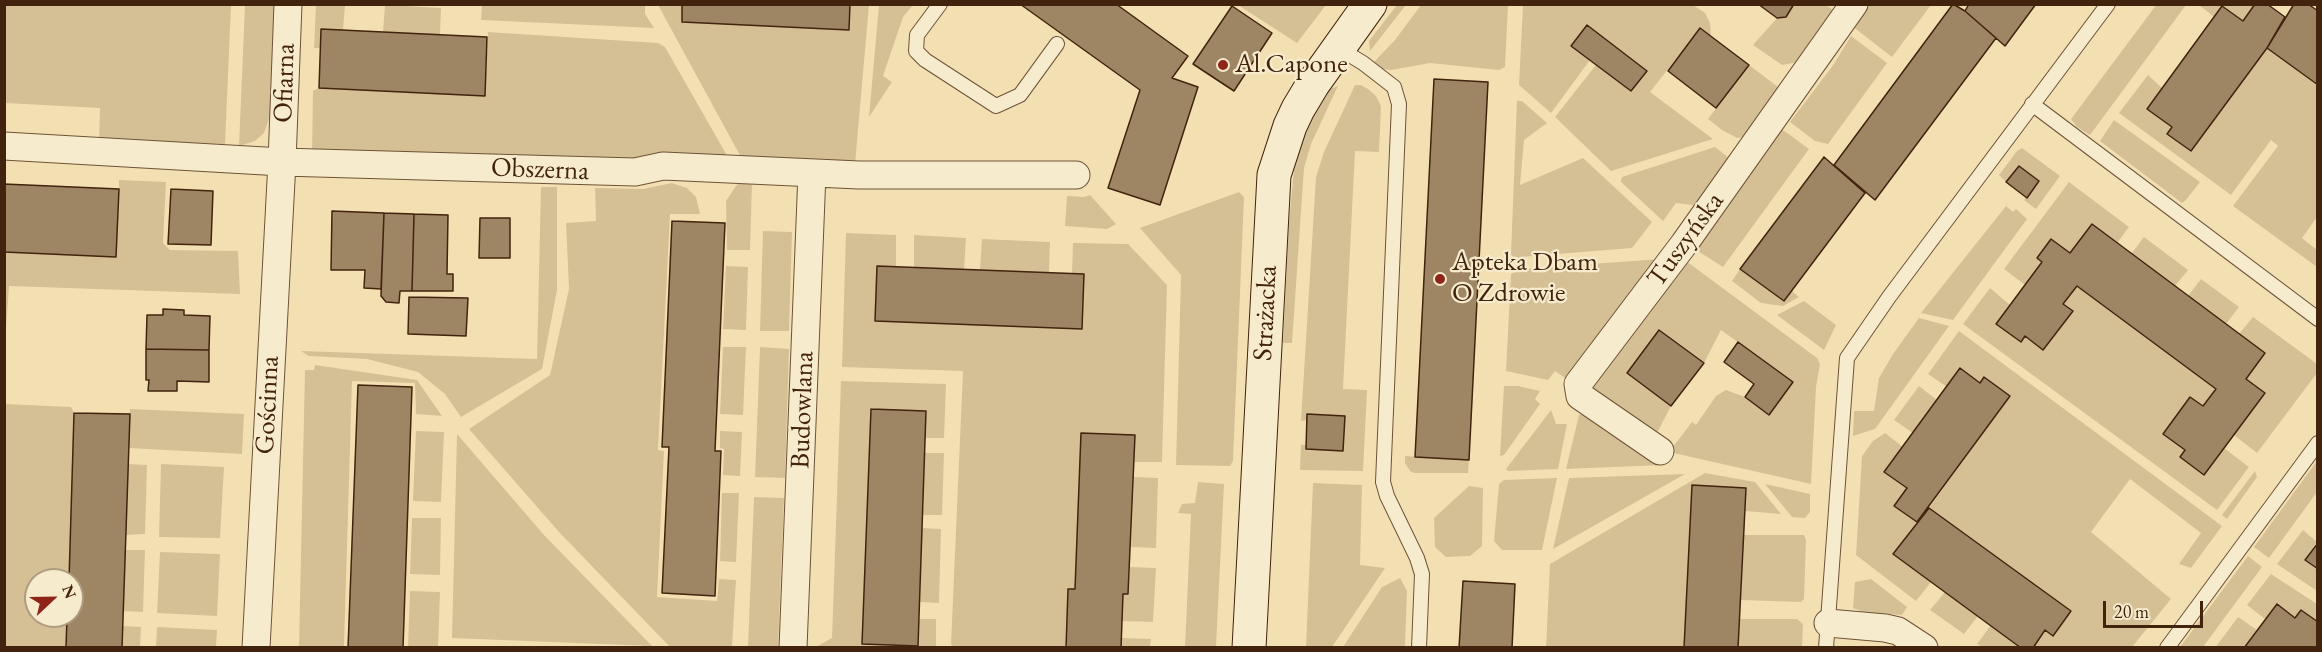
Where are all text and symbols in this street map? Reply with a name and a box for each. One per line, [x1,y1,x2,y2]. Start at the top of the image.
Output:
street label: Ofiarna [267,43,303,123]
place label: Al.Capone [1235,49,1348,81]
marker: Al.Capone [1216,58,1230,72]
street label: Obszerna [490,152,590,188]
street label: Tuszyńska [1641,186,1731,294]
place label: Apteka Dbam O Zdrowie [1452,247,1598,310]
street label: Strażacka [1247,264,1285,362]
marker: Apteka Dbam O Zdrowie [1433,272,1447,286]
street label: Budowlana [785,351,821,469]
street label: Gościnna [249,355,287,455]
north arrow [24,568,84,628]
text: N [57,582,81,602]
scale bar [2106,589,2206,627]
text: 20 m [2114,600,2149,623]

